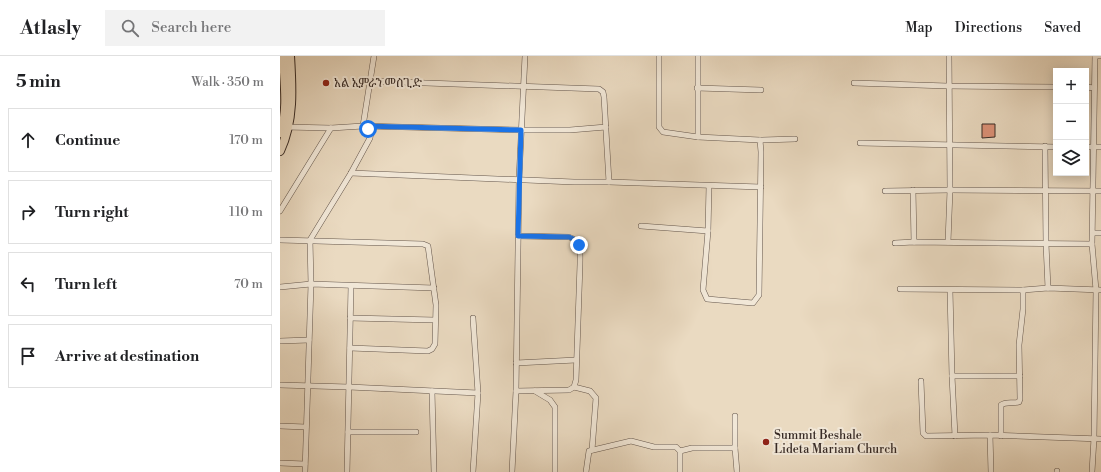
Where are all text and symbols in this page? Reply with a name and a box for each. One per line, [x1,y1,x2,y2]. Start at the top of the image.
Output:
search box [105,10,385,46]
text: Atlasly [20,16,81,40]
icon: search [119,17,141,39]
text: Search here [151,18,231,37]
text: Map [905,19,933,37]
text: Directions [955,19,1022,37]
text: Saved [1044,19,1081,37]
map controls [1053,68,1089,176]
button: + [1053,68,1089,104]
text: 5 min [16,71,61,93]
text: Walk · 350 m [191,74,264,90]
place label: አል ኢምራን መስጊድ [334,76,422,91]
marker: አል ኢምራን መስጊድ [321,78,331,88]
button: − [1053,104,1089,140]
route start [359,120,377,138]
icon: ahead [17,129,39,151]
text: Continue [55,131,120,150]
text: 170 m [229,132,263,148]
button: layers [1053,140,1089,176]
icon: right [17,201,39,223]
text: Turn right [55,203,129,222]
text: 110 m [229,204,263,220]
route end [570,236,588,254]
icon: left [17,273,39,295]
text: Turn left [55,275,117,294]
text: 70 m [234,276,263,292]
icon: arrive [17,345,39,367]
text: Arrive at destination [55,347,199,366]
place label: Summit Beshale Lideta Mariam Church [774,428,897,457]
marker: Summit Beshale Lideta Mariam Church [761,437,771,447]

